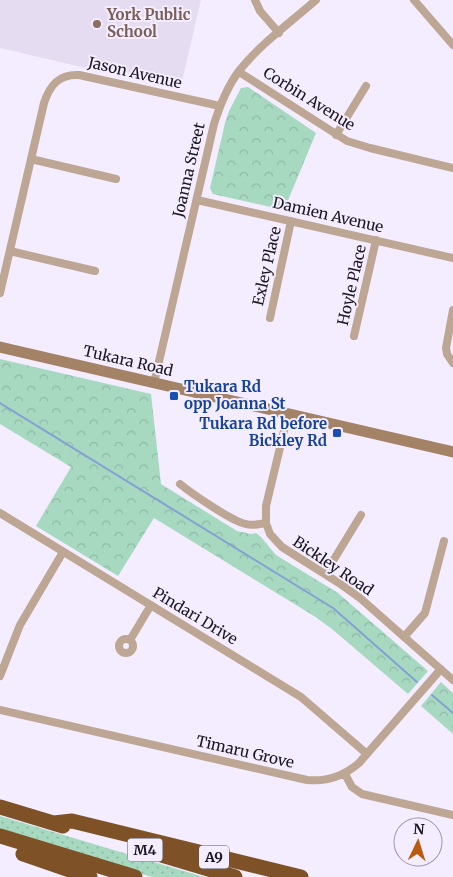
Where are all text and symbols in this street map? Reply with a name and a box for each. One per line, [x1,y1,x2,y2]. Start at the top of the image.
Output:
place label: York Public School [106,5,191,41]
marker: York Public School [91,18,103,30]
street label: Jason Avenue [85,52,184,93]
street label: Corbin Avenue [260,63,359,134]
street label: Joanna Street [168,121,209,220]
street label: Damien Avenue [271,193,385,237]
street label: Exley Place [248,224,285,307]
street label: Hoyle Place [333,242,370,327]
street label: Tukara Road [81,341,175,380]
place label: Tukara Rd opp Joanna St [184,377,286,413]
marker: Tukara Rd opp Joanna St [168,390,180,402]
place label: Tukara Rd before Bickley Rd [199,414,327,450]
marker: Tukara Rd before Bickley Rd [331,427,343,439]
street label: Bickley Road [289,532,377,599]
street label: Pindari Drive [149,583,241,648]
street label: Timaru Grove [194,731,296,772]
north arrow [393,817,443,867]
text: N [413,820,425,838]
road number: M4 [128,838,162,862]
road number: A9 [199,846,229,869]

